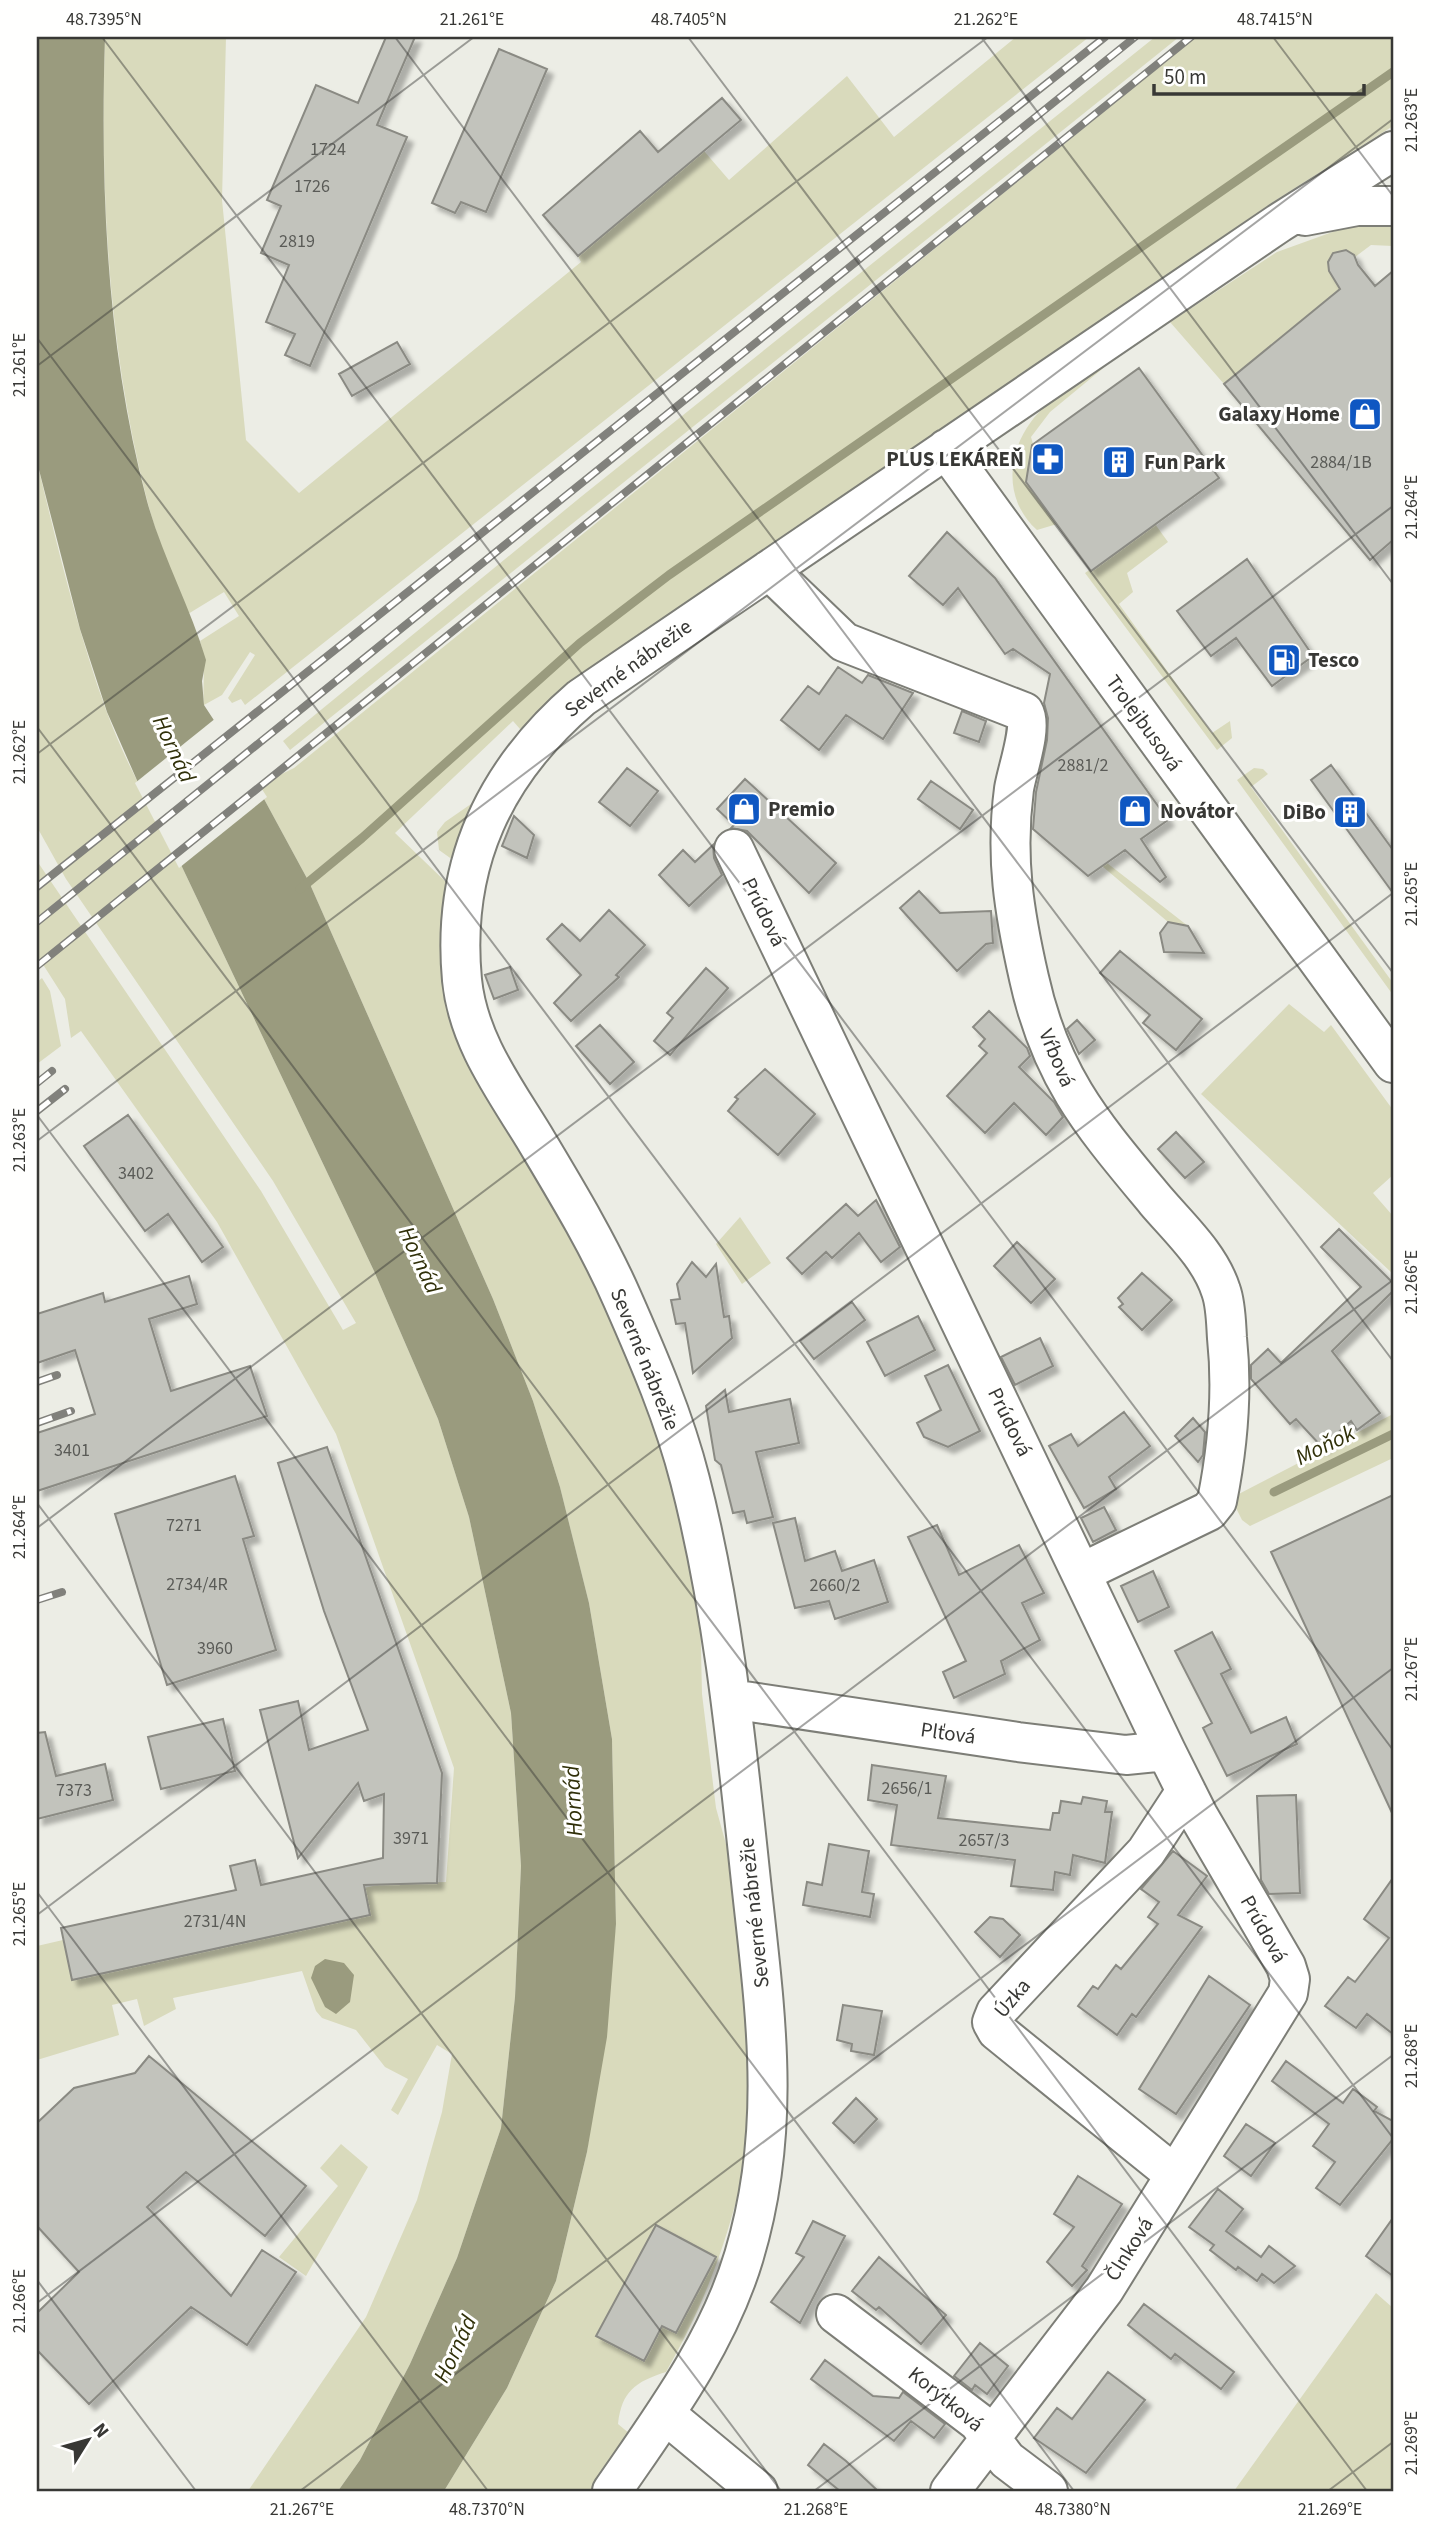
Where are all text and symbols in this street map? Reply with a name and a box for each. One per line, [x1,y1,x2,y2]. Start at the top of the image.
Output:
text: 48.7395°N [66,7,142,32]
text: 21.261°E [440,7,504,32]
text: 48.7405°N [651,7,727,32]
text: 21.262°E [954,7,1018,32]
text: 48.7415°N [1237,7,1313,32]
scale bar [1154,52,1364,96]
text: 50 m [1164,62,1206,92]
text: 21.263°E [1399,88,1424,152]
house number: 1724 [310,137,346,162]
house number: 1726 [294,174,330,199]
house number: 2819 [279,229,315,254]
text: 21.261°E [7,333,32,397]
shop icon: Galaxy Home [1346,395,1384,433]
place label: Galaxy Home [1218,399,1340,429]
pharmacy icon: PLUS LEKÁREŇ [1029,440,1067,478]
building icon: Fun Park [1100,443,1138,481]
place label: PLUS LEKÁREŇ [886,444,1024,474]
place label: Fun Park [1144,447,1226,477]
house number: 2884/1B [1310,450,1372,475]
text: 21.264°E [1399,475,1424,539]
street label: Severné nábrežie [558,611,698,725]
fuel station icon: Tesco [1265,641,1303,679]
place label: Tesco [1308,645,1359,675]
street label: Trolejbusová [1099,669,1189,777]
water label: Hornád [144,710,204,789]
text: 21.262°E [7,720,32,784]
house number: 2881/2 [1057,753,1109,778]
shop icon: Premio [725,790,763,828]
shop icon: Novátor [1116,792,1154,830]
building icon: DiBo [1331,793,1369,831]
place label: Premio [768,794,835,824]
place label: Novátor [1160,796,1235,826]
place label: DiBo [1283,797,1326,827]
text: 21.265°E [1399,862,1424,926]
street label: Prúdová [734,872,794,952]
street label: Vŕbová [1031,1024,1083,1092]
text: 21.263°E [7,1108,32,1172]
house number: 3402 [118,1161,154,1186]
water label: Hornád [390,1221,450,1300]
text: 21.266°E [1399,1250,1424,1314]
street label: Severné nábrežie [603,1283,687,1435]
street label: Prúdová [980,1382,1040,1462]
water label: Moňok [1290,1416,1361,1474]
house number: 3401 [54,1438,90,1463]
text: 21.264°E [7,1495,32,1559]
house number: 7271 [166,1513,202,1538]
house number: 2734/4R [166,1572,228,1597]
house number: 2660/2 [809,1573,861,1598]
house number: 3960 [197,1636,233,1661]
text: 21.267°E [1399,1637,1424,1701]
street label: Plťová [919,1714,977,1752]
water label: Hornád [555,1764,591,1837]
house number: 2656/1 [881,1776,933,1801]
house number: 7373 [56,1778,92,1803]
house number: 3971 [393,1826,429,1851]
house number: 2657/3 [958,1828,1010,1853]
street label: Severné nábrežie [731,1836,777,1990]
text: 21.265°E [7,1882,32,1946]
street label: Prúdová [1233,1890,1295,1968]
house number: 2731/4N [184,1909,246,1934]
street label: Úzka [987,1972,1037,2024]
text: 21.268°E [1399,2024,1424,2088]
street label: Člnková [1098,2211,1160,2287]
text: 21.266°E [7,2269,32,2333]
water label: Hornád [425,2309,485,2388]
street label: Korýtková [902,2359,990,2439]
north arrow [52,2406,122,2476]
text: 21.269°E [1399,2411,1424,2475]
text: N [86,2417,115,2444]
text: 21.267°E [270,2497,334,2522]
text: 48.7370°N [449,2497,525,2522]
text: 21.268°E [784,2497,848,2522]
text: 48.7380°N [1035,2497,1111,2522]
text: 21.269°E [1298,2497,1362,2522]

